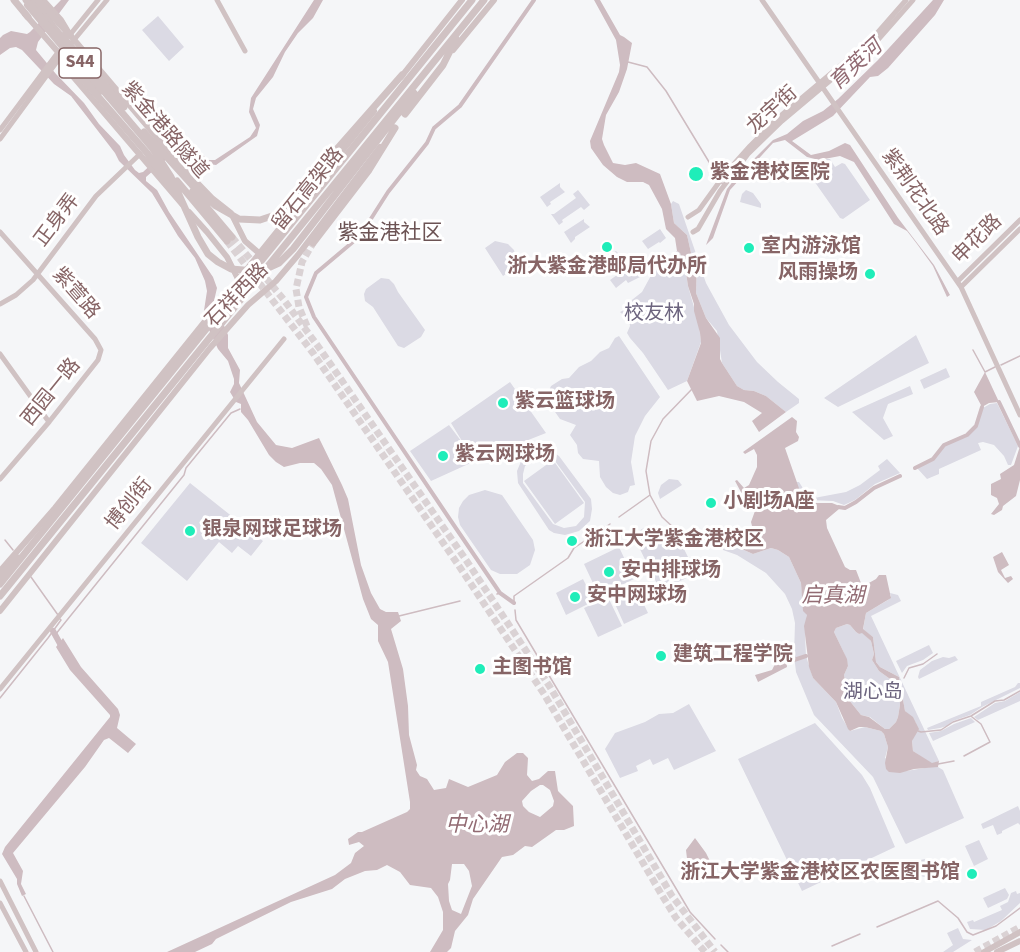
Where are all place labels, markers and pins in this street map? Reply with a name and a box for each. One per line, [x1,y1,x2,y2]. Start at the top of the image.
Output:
place label: 紫金港校医院 [710,162,830,186]
marker: 紫金港校医院 [687,165,705,183]
place label: 室内游泳馆 [761,236,861,260]
marker: 浙大紫金港邮局代办所 [600,240,614,254]
marker: 室内游泳馆 [742,241,756,255]
place label: 浙大紫金港邮局代办所 [507,256,707,280]
place label: 风雨操场 [778,262,858,286]
marker: 风雨操场 [863,267,877,281]
place label: 紫云篮球场 [515,391,615,415]
marker: 紫云篮球场 [496,396,510,410]
place label: 紫云网球场 [455,444,555,468]
marker: 紫云网球场 [436,449,450,463]
place label: 小剧场A座 [723,491,814,515]
marker: 小剧场A座 [704,496,718,510]
place label: 银泉网球足球场 [202,519,342,543]
marker: 银泉网球足球场 [183,524,197,538]
place label: 浙江大学紫金港校区 [584,529,764,553]
marker: 浙江大学紫金港校区 [565,534,579,548]
place label: 安中排球场 [621,560,721,584]
marker: 安中排球场 [602,565,616,579]
place label: 安中网球场 [587,585,687,609]
marker: 安中网球场 [568,590,582,604]
place label: 建筑工程学院 [673,644,793,668]
marker: 建筑工程学院 [654,649,668,663]
place label: 主图书馆 [492,657,572,681]
marker: 主图书馆 [473,662,487,676]
place label: 浙江大学紫金港校区农医图书馆 [680,862,960,886]
marker: 浙江大学紫金港校区农医图书馆 [965,867,979,881]

